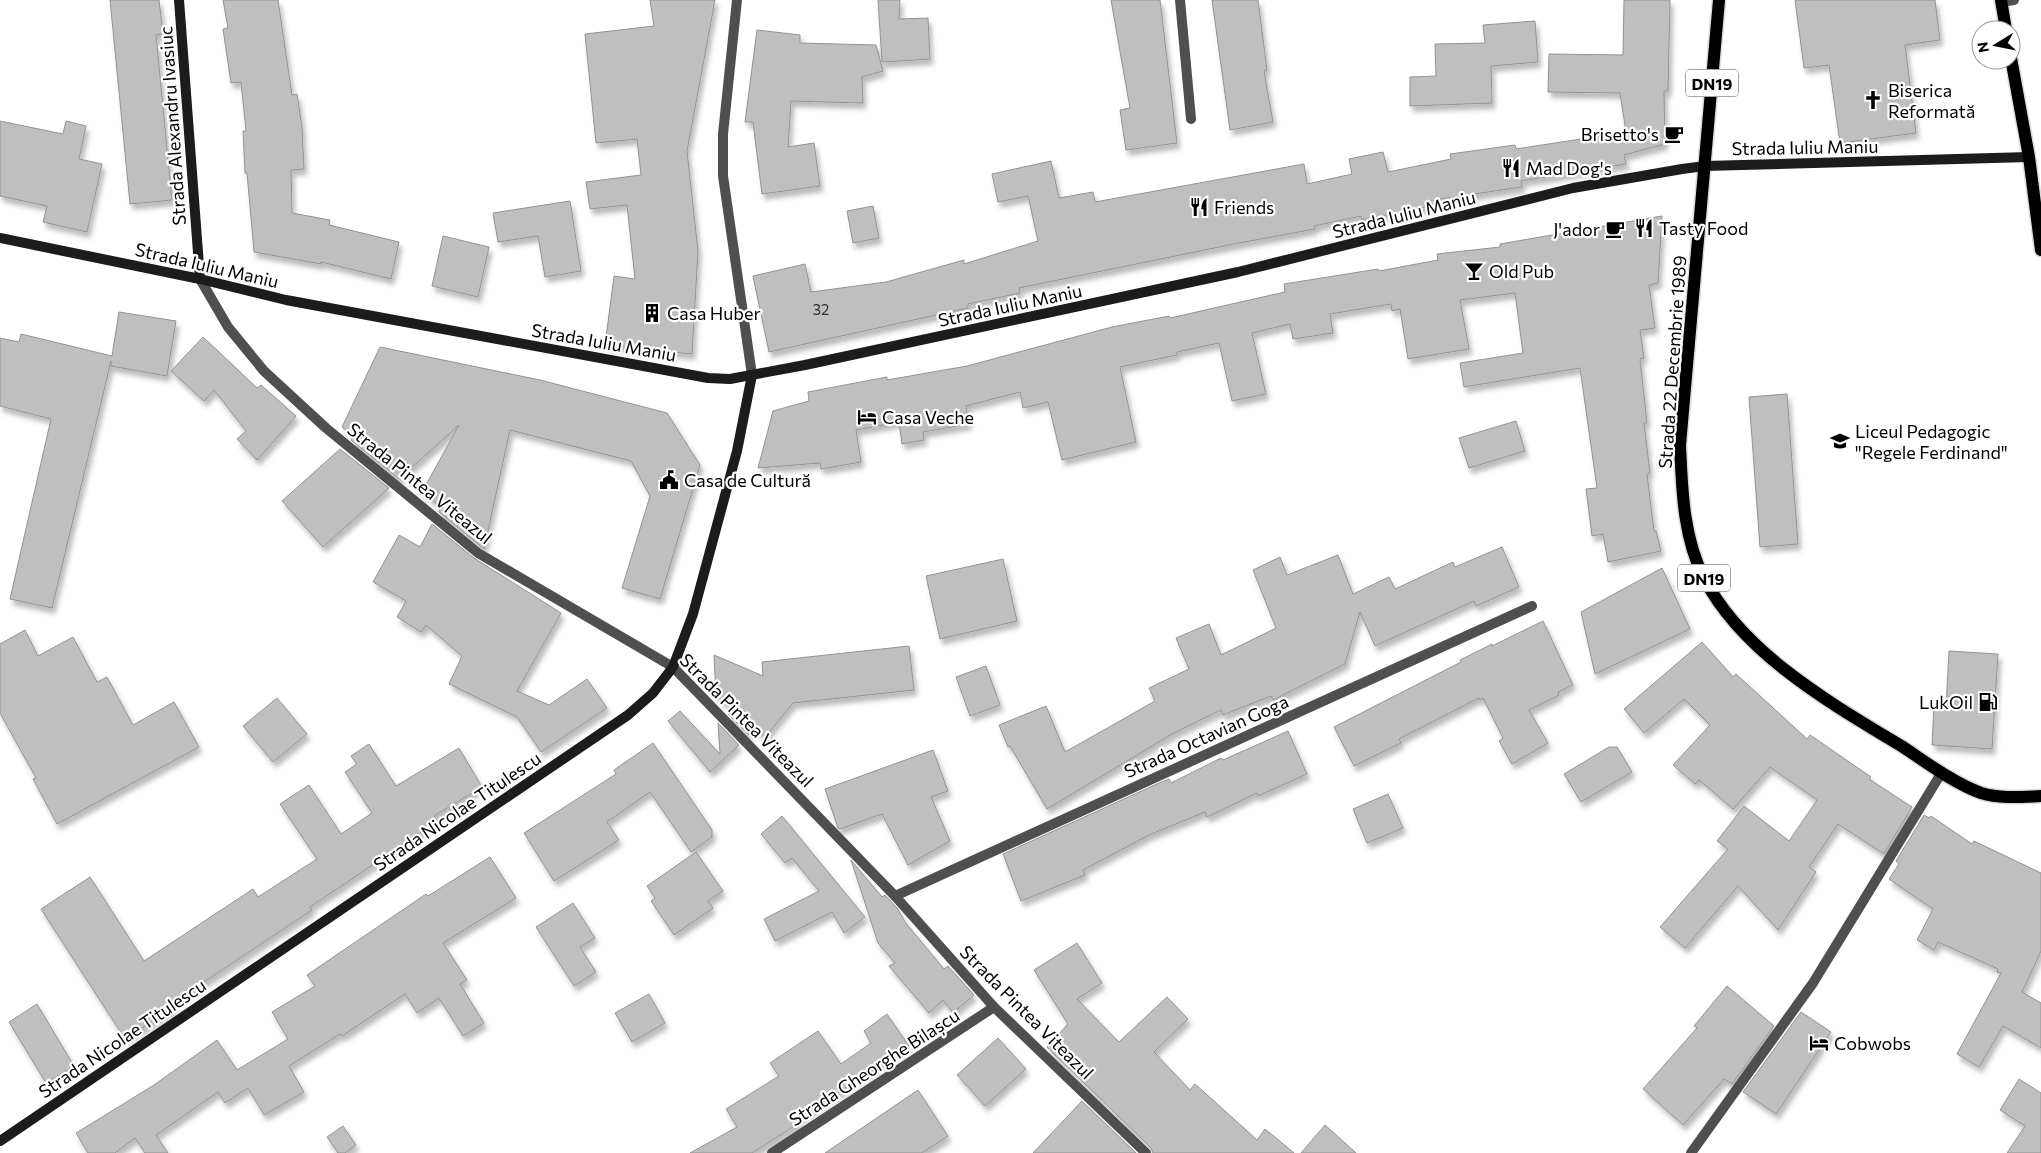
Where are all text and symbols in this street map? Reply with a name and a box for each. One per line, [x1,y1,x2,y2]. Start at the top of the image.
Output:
north arrow [1971,20,2021,70]
street label: Strada Alexandru Ivasiuc [154,26,190,226]
text: N [1973,41,1992,54]
road number: DN19 [1686,70,1738,96]
place label: Biserica Reformată [1888,79,1975,122]
church icon: Biserica Reformată [1862,89,1884,111]
place label: Brisetto's [1581,123,1659,145]
cafe icon: Brisetto's [1663,123,1685,145]
street label: Strada Iuliu Maniu [1731,135,1879,159]
restaurant icon: Mad Dog's [1500,157,1522,179]
place label: Mad Dog's [1526,157,1612,179]
street label: Strada Iuliu Maniu [1330,186,1478,242]
restaurant icon: Friends [1188,196,1210,218]
place label: Friends [1214,196,1274,218]
restaurant icon: Tasty Food [1633,217,1655,239]
place label: Tasty Food [1659,217,1749,239]
place label: J'ador [1553,218,1600,240]
cafe icon: J'ador [1604,218,1626,240]
street label: Strada Iuliu Maniu [133,238,281,292]
street label: Strada 22 Decembrie 1989 [1654,255,1690,469]
bar icon: Old Pub [1463,260,1485,282]
place label: Old Pub [1489,260,1554,282]
street label: Strada Iuliu Maniu [936,279,1084,331]
house number: 32 [813,300,829,318]
building icon: Casa Huber [641,302,663,324]
place label: Casa Huber [667,302,761,324]
street label: Strada Iuliu Maniu [530,318,678,366]
hotel icon: Casa Veche [856,406,878,428]
place label: Casa Veche [882,406,974,428]
street label: Strada Pintea Viteazul [343,418,497,548]
place label: Liceul Pedagogic "Regele Ferdinand" [1855,420,2008,463]
school or university icon: Liceul Pedagogic "Regele Ferdinand" [1829,430,1851,452]
public building icon: Casa de Cultură [658,469,680,491]
place label: Casa de Cultură [684,469,811,491]
road number: DN19 [1678,564,1730,592]
street label: Strada Pintea Viteazul [676,649,818,791]
street label: Strada Octavian Goga [1120,690,1292,782]
place label: LukOil [1919,691,1973,713]
fuel station icon: LukOil [1977,691,1999,713]
street label: Strada Nicolae Titulescu [369,747,545,875]
street label: Strada Pintea Viteazul [956,941,1098,1083]
street label: Strada Nicolae Titulescu [34,974,210,1102]
street label: Strada Gheorghe Bilașcu [785,1004,964,1131]
hotel icon: Cobwobs [1808,1032,1830,1054]
place label: Cobwobs [1834,1032,1911,1054]

